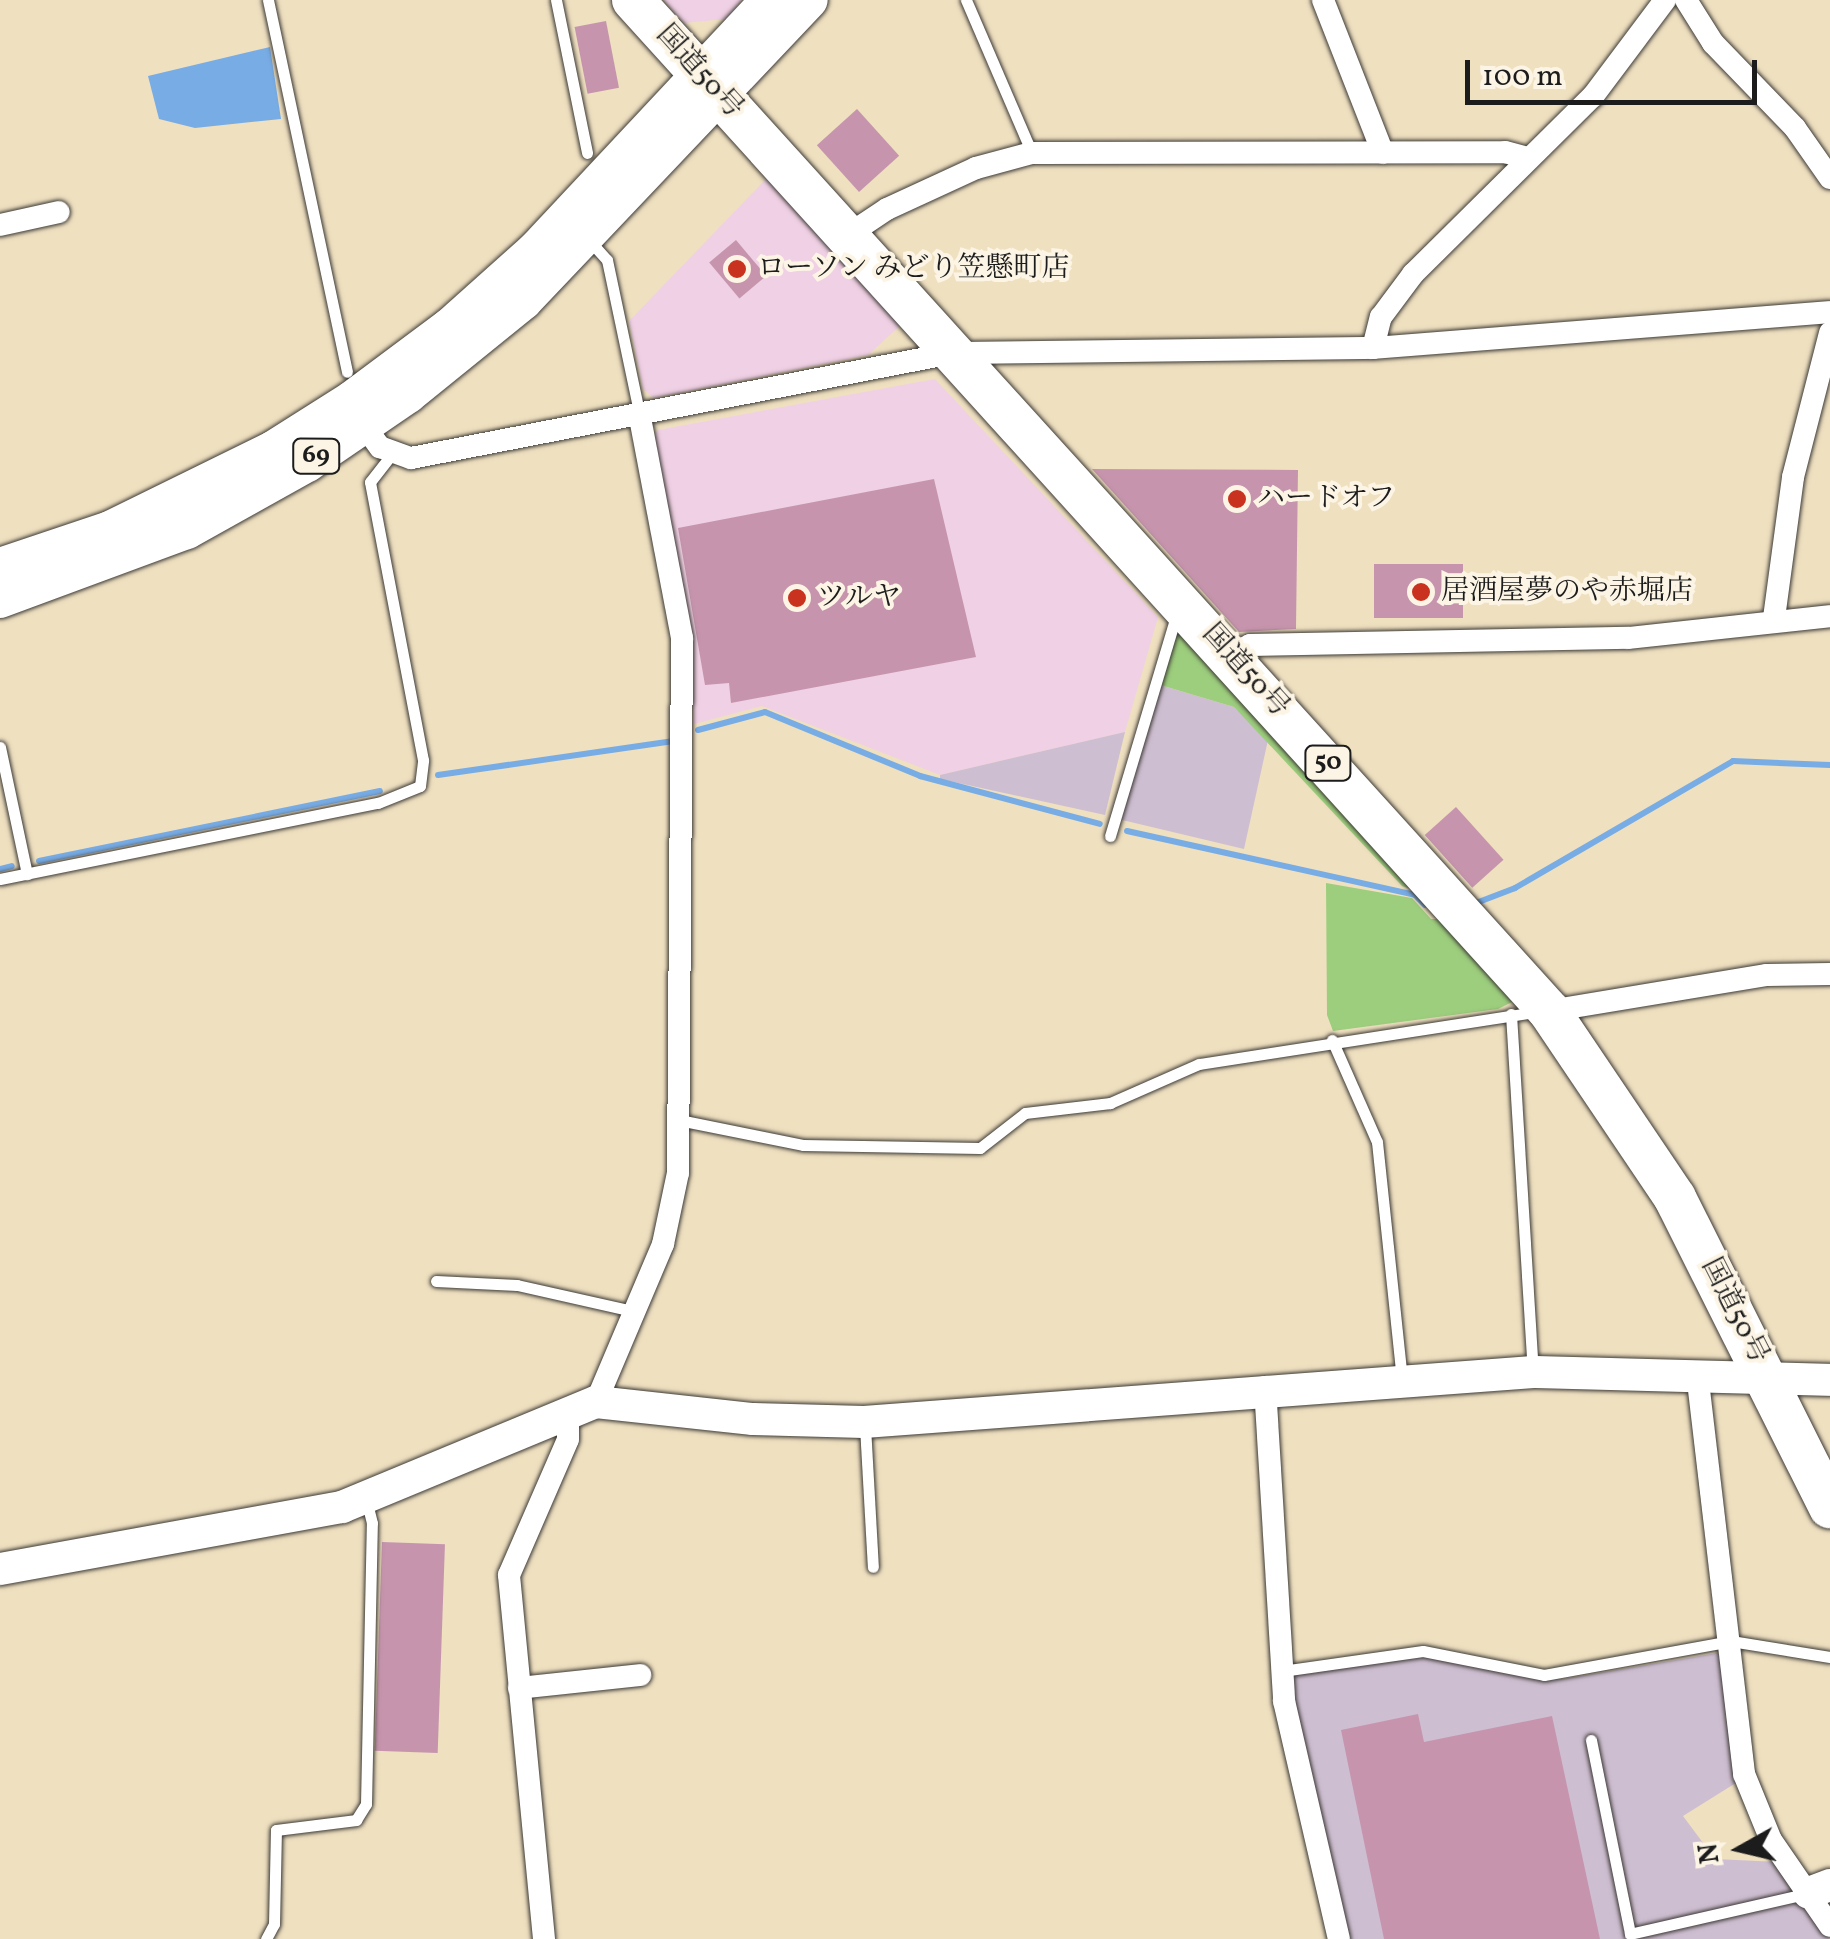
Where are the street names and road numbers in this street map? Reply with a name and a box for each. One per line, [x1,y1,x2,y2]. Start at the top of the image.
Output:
street label: 国道50号 [648,18,750,126]
road number: 69 [291,436,341,476]
street label: 国道50号 [1194,617,1296,725]
road number: 50 [1303,743,1353,783]
street label: 国道50号 [1693,1253,1775,1369]

